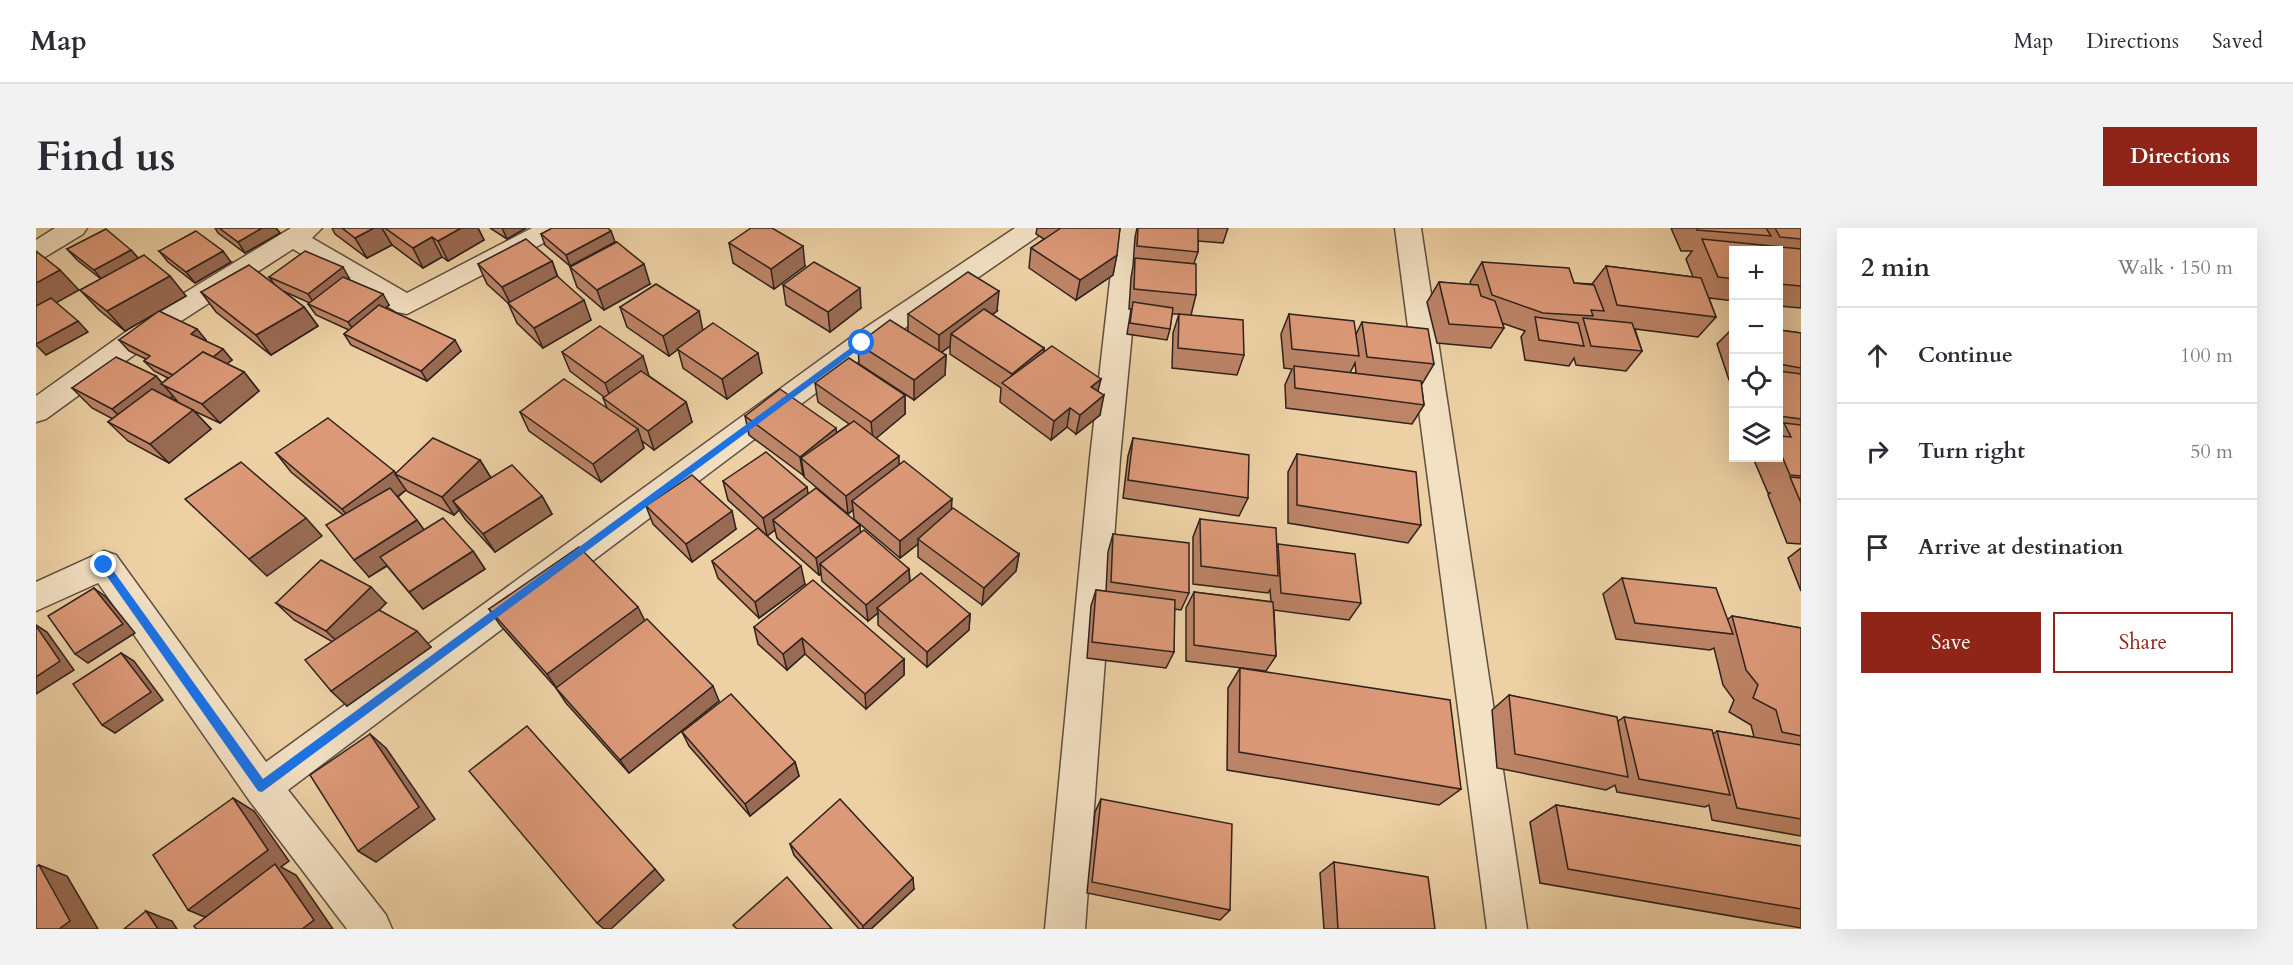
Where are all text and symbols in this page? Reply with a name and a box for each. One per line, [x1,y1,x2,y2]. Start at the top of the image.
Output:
text: Map [30,22,87,60]
text: Map [2013,27,2053,56]
text: Directions [2086,27,2179,56]
text: Saved [2212,27,2263,56]
button: Directions [2103,127,2257,186]
text: Find us [36,128,176,185]
map controls [1729,246,1783,462]
button: + [1729,246,1783,300]
text: 2 min [1861,250,1930,285]
text: Walk · 150 m [2118,254,2233,281]
button: − [1729,300,1783,354]
route start [848,329,874,355]
icon: ahead [1861,339,1894,372]
text: Continue [1918,340,2013,370]
text: 100 m [2180,342,2233,369]
button: locate [1729,354,1783,408]
button: layers [1729,408,1783,462]
icon: right [1861,435,1894,468]
text: Turn right [1918,436,2025,466]
text: 50 m [2190,438,2233,465]
icon: arrive [1861,531,1894,564]
text: Arrive at destination [1918,532,2123,562]
route end [90,551,116,577]
button: Save [1861,612,2041,673]
button: Share [2053,612,2233,673]

